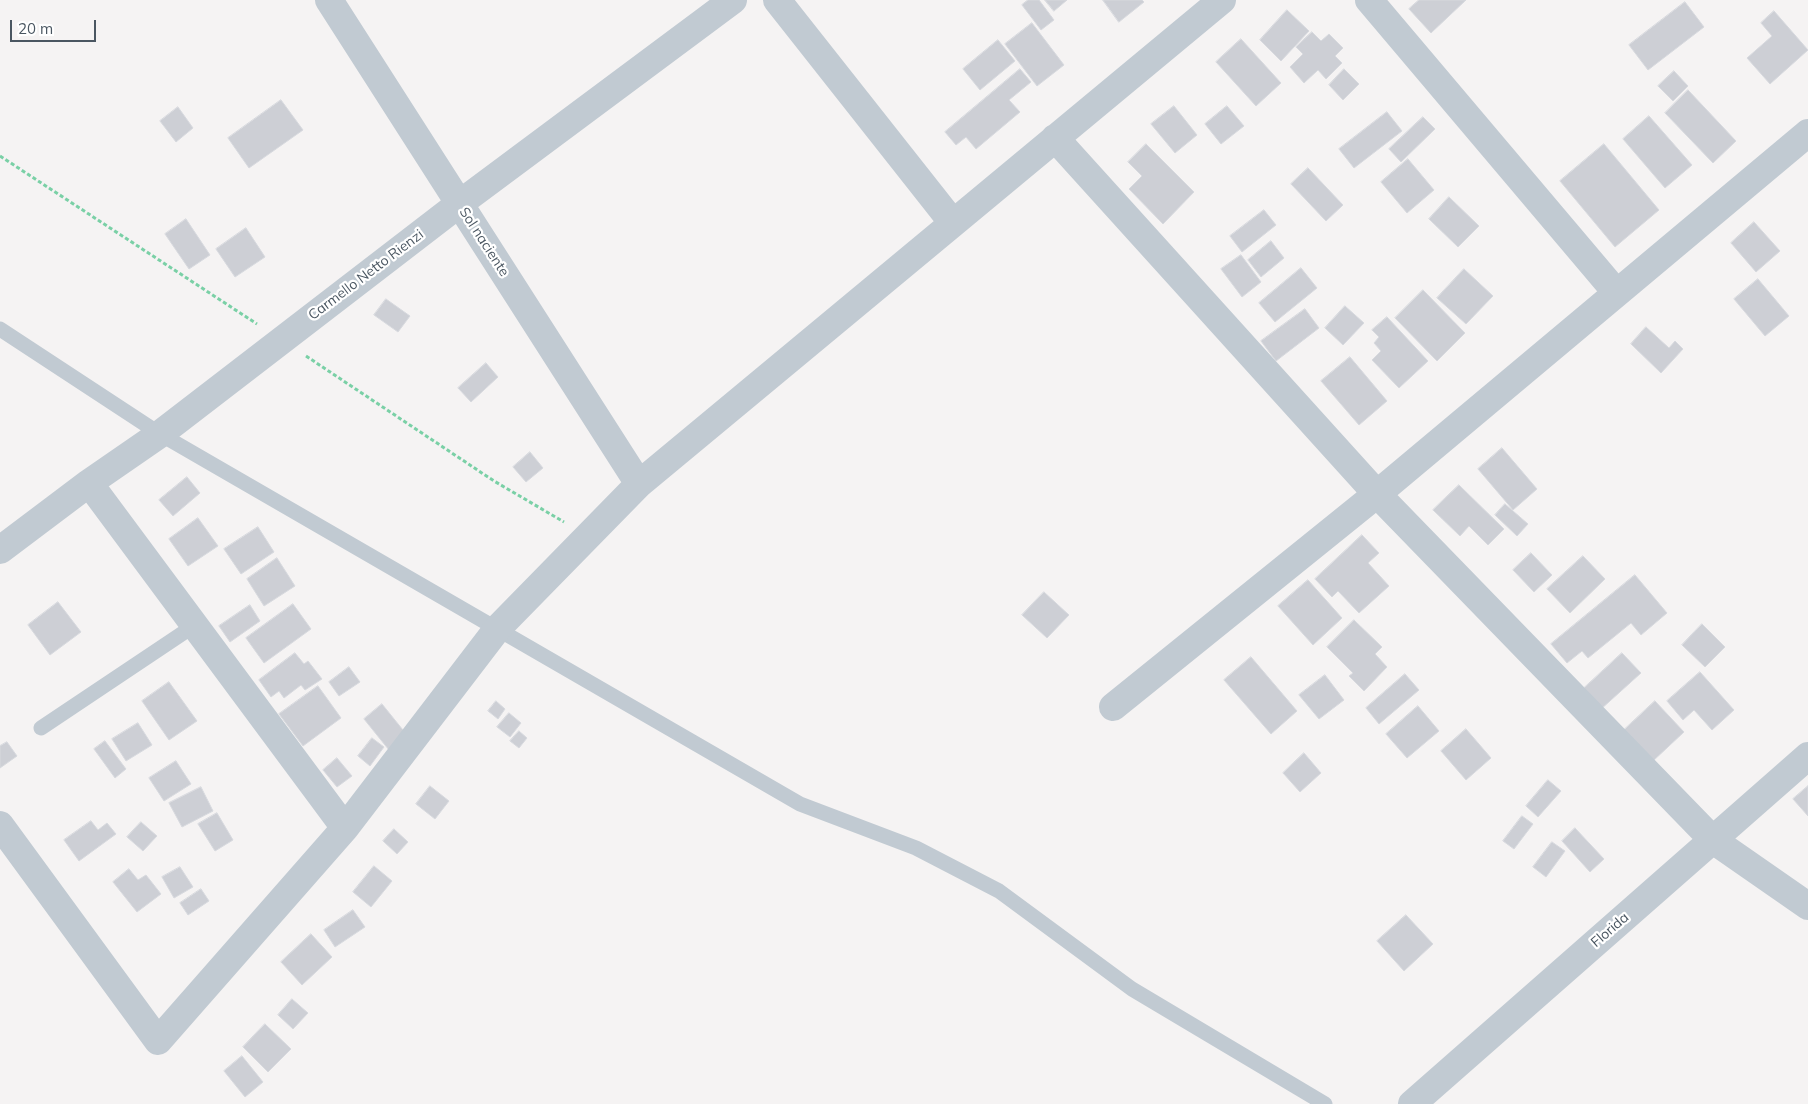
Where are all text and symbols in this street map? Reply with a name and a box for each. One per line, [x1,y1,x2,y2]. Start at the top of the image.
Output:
scale bar [12,10,99,42]
text: 20 m [18,19,53,38]
street label: Sol naciente [455,204,513,280]
street label: Carmello Netto Rienzi [305,226,427,324]
street label: Florida [1588,909,1632,951]

